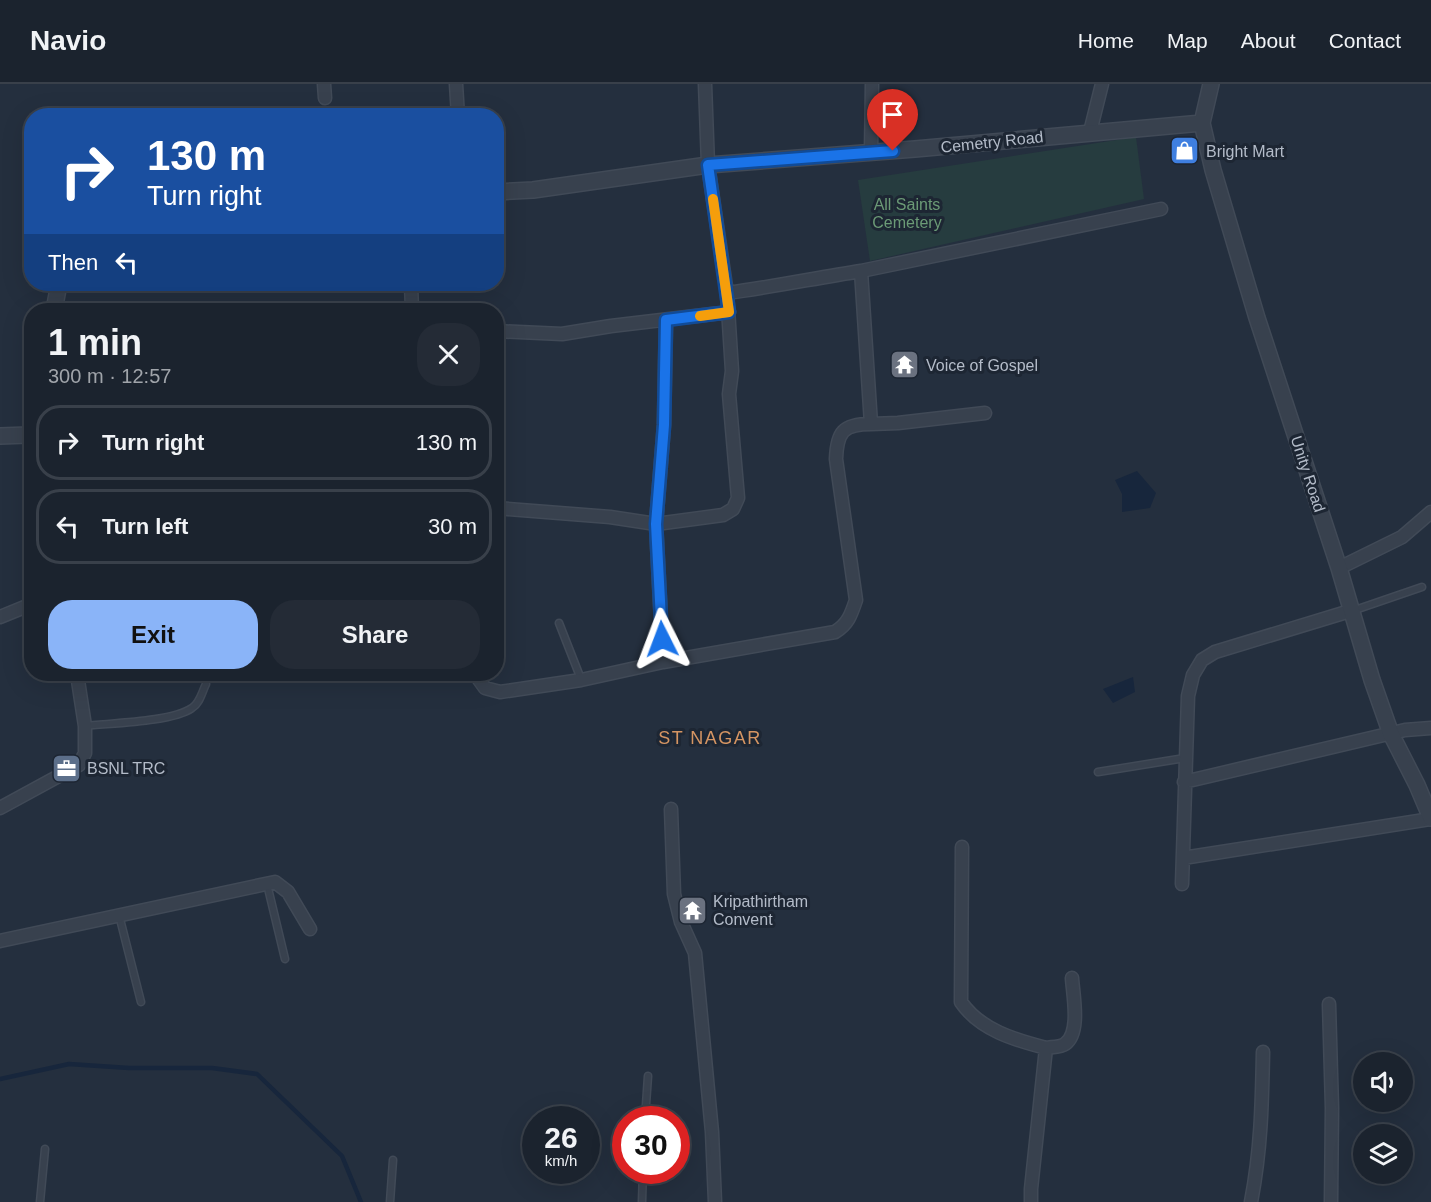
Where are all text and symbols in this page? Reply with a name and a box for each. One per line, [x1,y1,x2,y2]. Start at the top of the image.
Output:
text: Navio [30,25,106,56]
text: Home [1078,29,1134,52]
text: Map [1167,29,1208,52]
text: About [1241,29,1296,52]
text: Contact [1329,29,1401,52]
pin [867,89,918,151]
icon: arrive [876,98,909,131]
street label: Cemetry Road [940,128,1044,156]
icon: right [48,132,126,210]
text: 130 m [147,132,266,179]
shop icon: Bright Mart [1169,135,1201,167]
place label: Bright Mart [1206,143,1285,160]
text: Turn right [147,181,262,211]
park label: All Saints Cemetery [872,196,942,231]
icon: left [110,246,143,279]
text: Then [48,250,98,275]
text: 1 min [48,322,142,363]
button: close [417,323,480,386]
temple icon: Voice of Gospel [889,349,921,381]
place label: Voice of Gospel [926,357,1038,374]
text: 300 m · 12:57 [48,365,171,387]
icon: right [51,426,84,459]
text: Turn right [102,430,204,455]
text: 130 m [416,430,477,455]
street label: Unity Road [1288,434,1328,514]
icon: left [51,510,84,543]
text: Turn left [102,514,188,539]
text: 30 m [428,514,477,539]
button: Exit [48,600,258,669]
button: Share [270,600,480,669]
position arrow [630,607,694,671]
district label: ST NAGAR [658,728,762,748]
office icon: BSNL TRC [50,752,82,784]
place label: BSNL TRC [87,760,165,777]
place label: Kripathirtham Convent [713,893,808,928]
temple icon: Kripathirtham Convent [676,894,708,926]
map controls [1353,1052,1413,1184]
button: sound [1353,1052,1413,1112]
speed limit sign: 30 [612,1106,690,1184]
text: 26 [544,1121,578,1154]
button: layers [1353,1124,1413,1184]
text: km/h [545,1152,577,1169]

